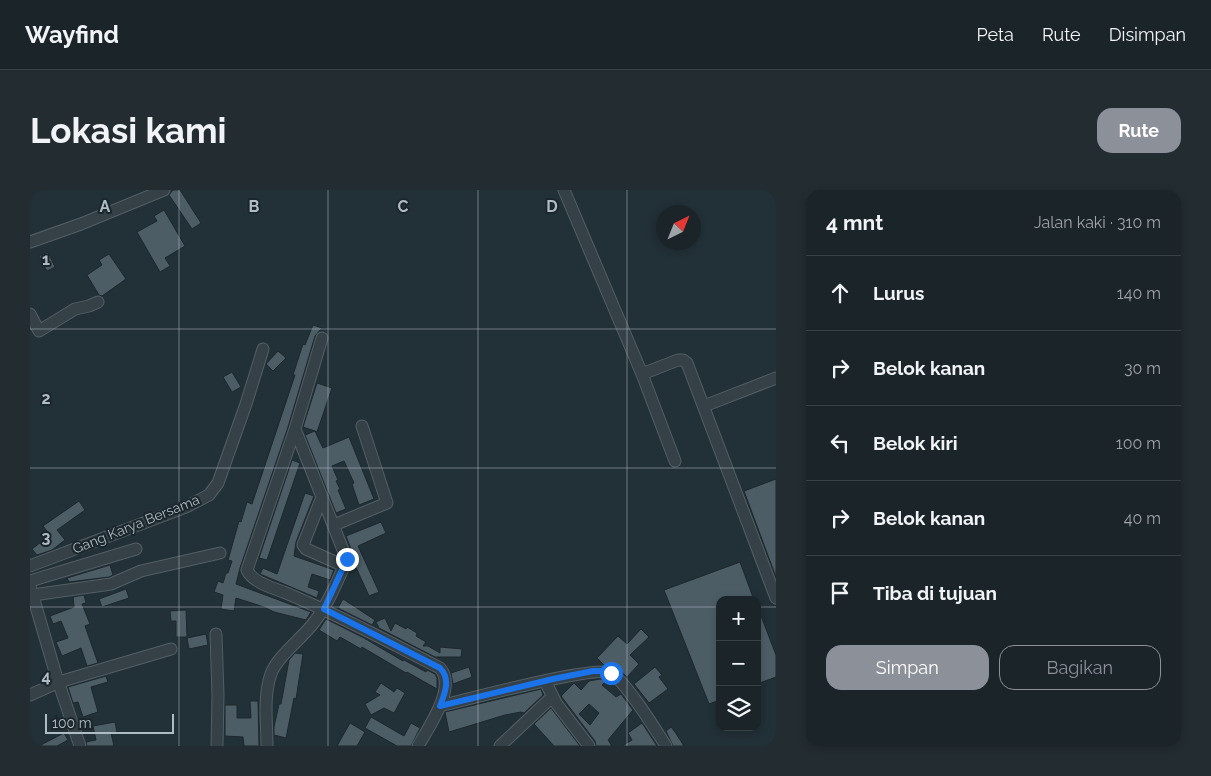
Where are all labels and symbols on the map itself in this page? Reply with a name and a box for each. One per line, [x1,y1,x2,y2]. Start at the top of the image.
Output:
text: A [100,197,111,216]
text: B [249,197,260,216]
text: C [398,197,409,216]
text: D [546,197,558,216]
north arrow [656,205,701,250]
text: 1 [42,250,50,269]
text: 2 [41,389,51,408]
street label: Gang Karya Bersama [70,491,202,557]
text: 3 [42,528,51,547]
route end [336,548,359,571]
route start [600,662,623,685]
text: 4 [41,667,51,686]
scale bar [45,711,174,734]

